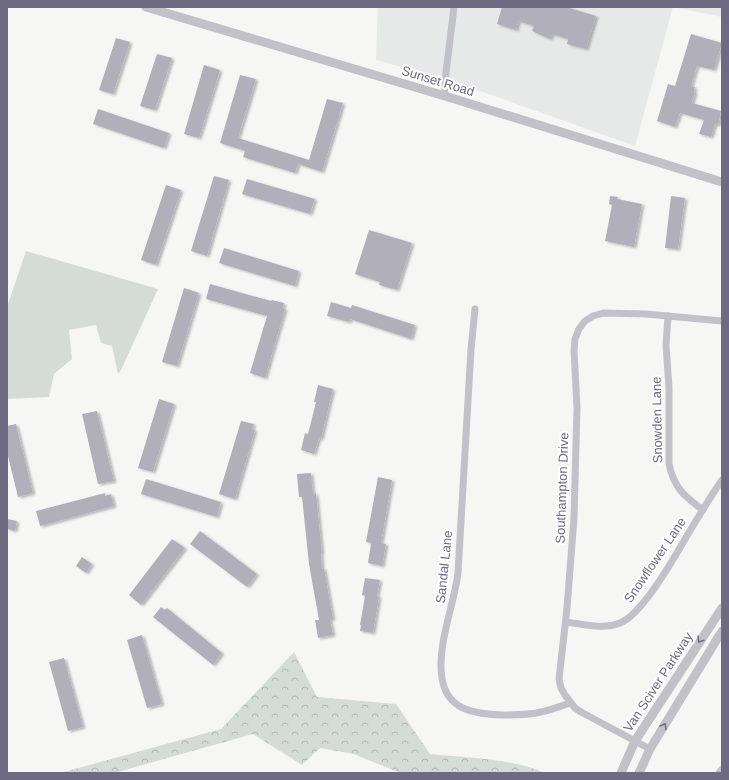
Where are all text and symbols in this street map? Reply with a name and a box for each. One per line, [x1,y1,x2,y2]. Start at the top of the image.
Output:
street label: Sunset Road [400,63,476,99]
street label: Snowden Lane [649,377,665,463]
street label: Southampton Drive [553,432,571,544]
street label: Snowflower Lane [621,514,689,606]
street label: Sandal Lane [433,530,455,604]
street label: Van Sciver Parkway [620,629,696,734]
one-way arrow [697,636,705,643]
one-way arrow [659,723,666,730]

